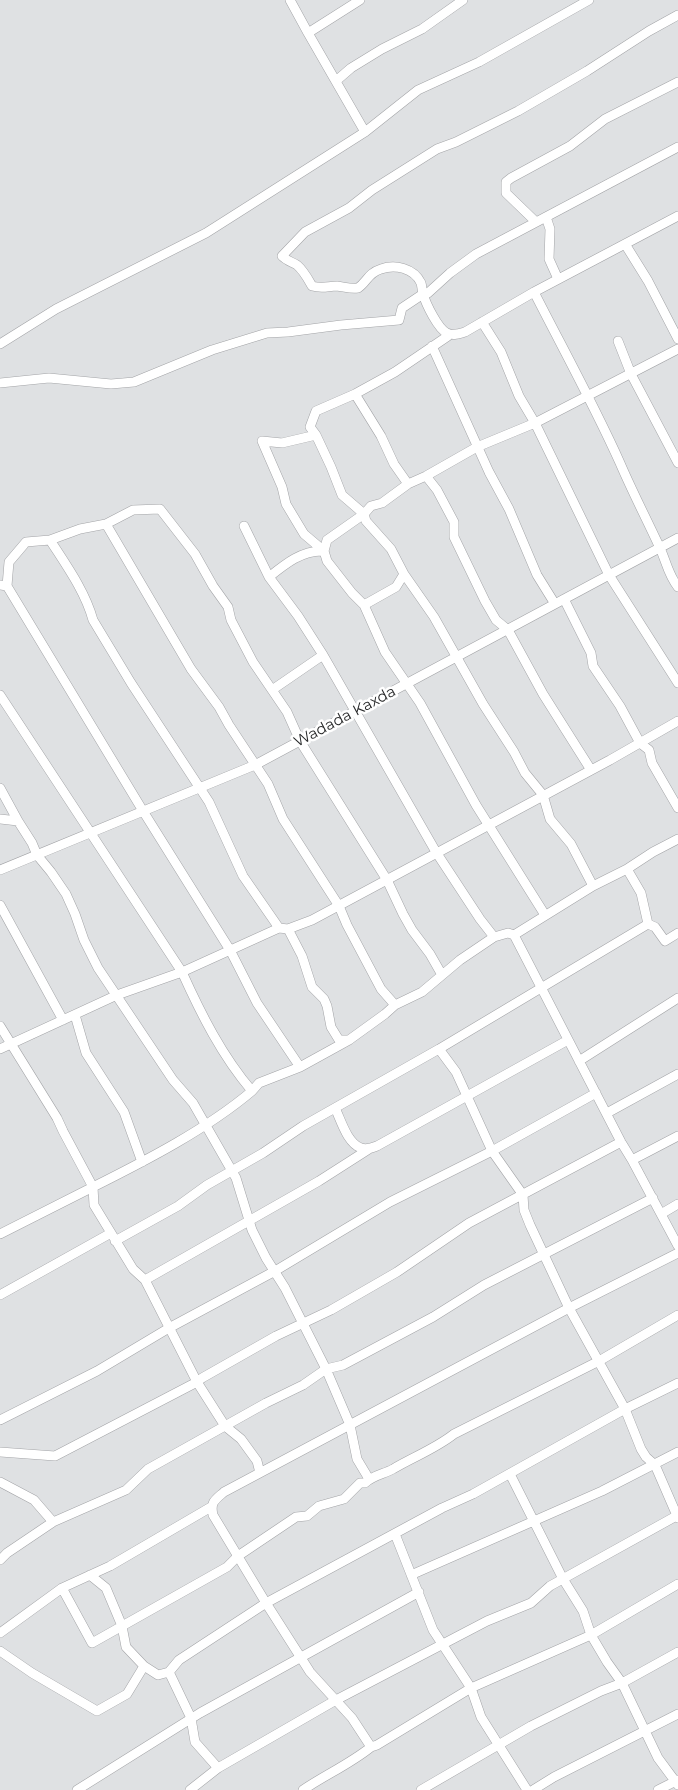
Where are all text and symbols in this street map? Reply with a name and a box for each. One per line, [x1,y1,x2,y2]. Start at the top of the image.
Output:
street label: Wadada Kaxda [291,683,399,751]

